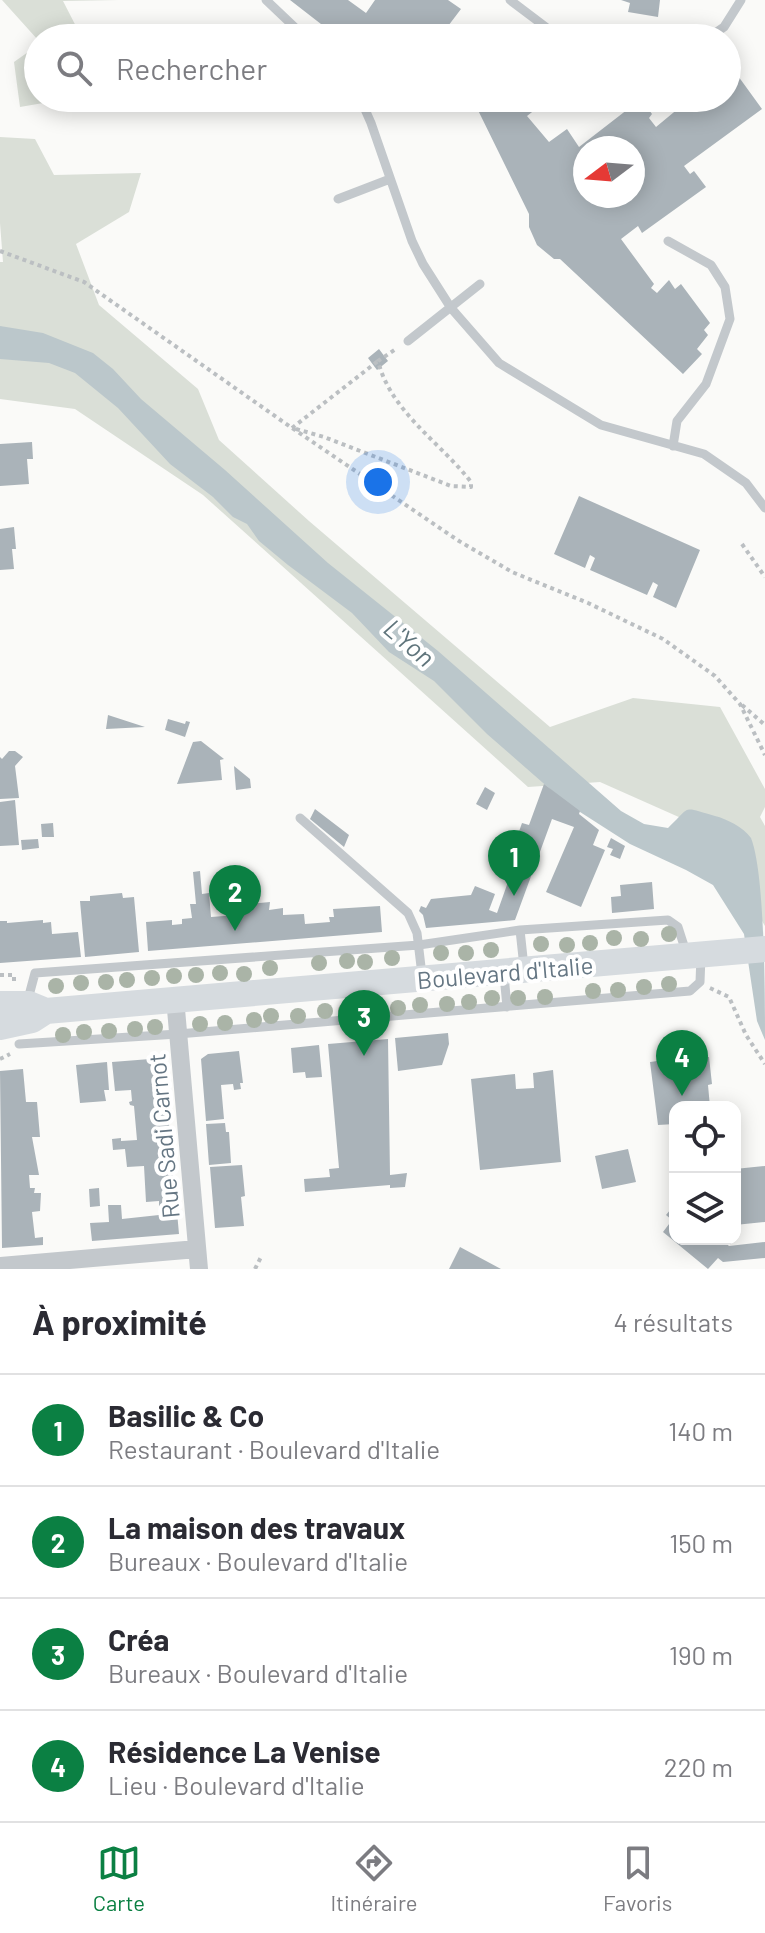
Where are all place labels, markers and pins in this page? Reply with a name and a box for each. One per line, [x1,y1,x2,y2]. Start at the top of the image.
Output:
pin: 1 [488,830,540,896]
pin: 2 [209,865,261,931]
pin: 3 [338,990,390,1056]
pin: 4 [656,1030,708,1096]

